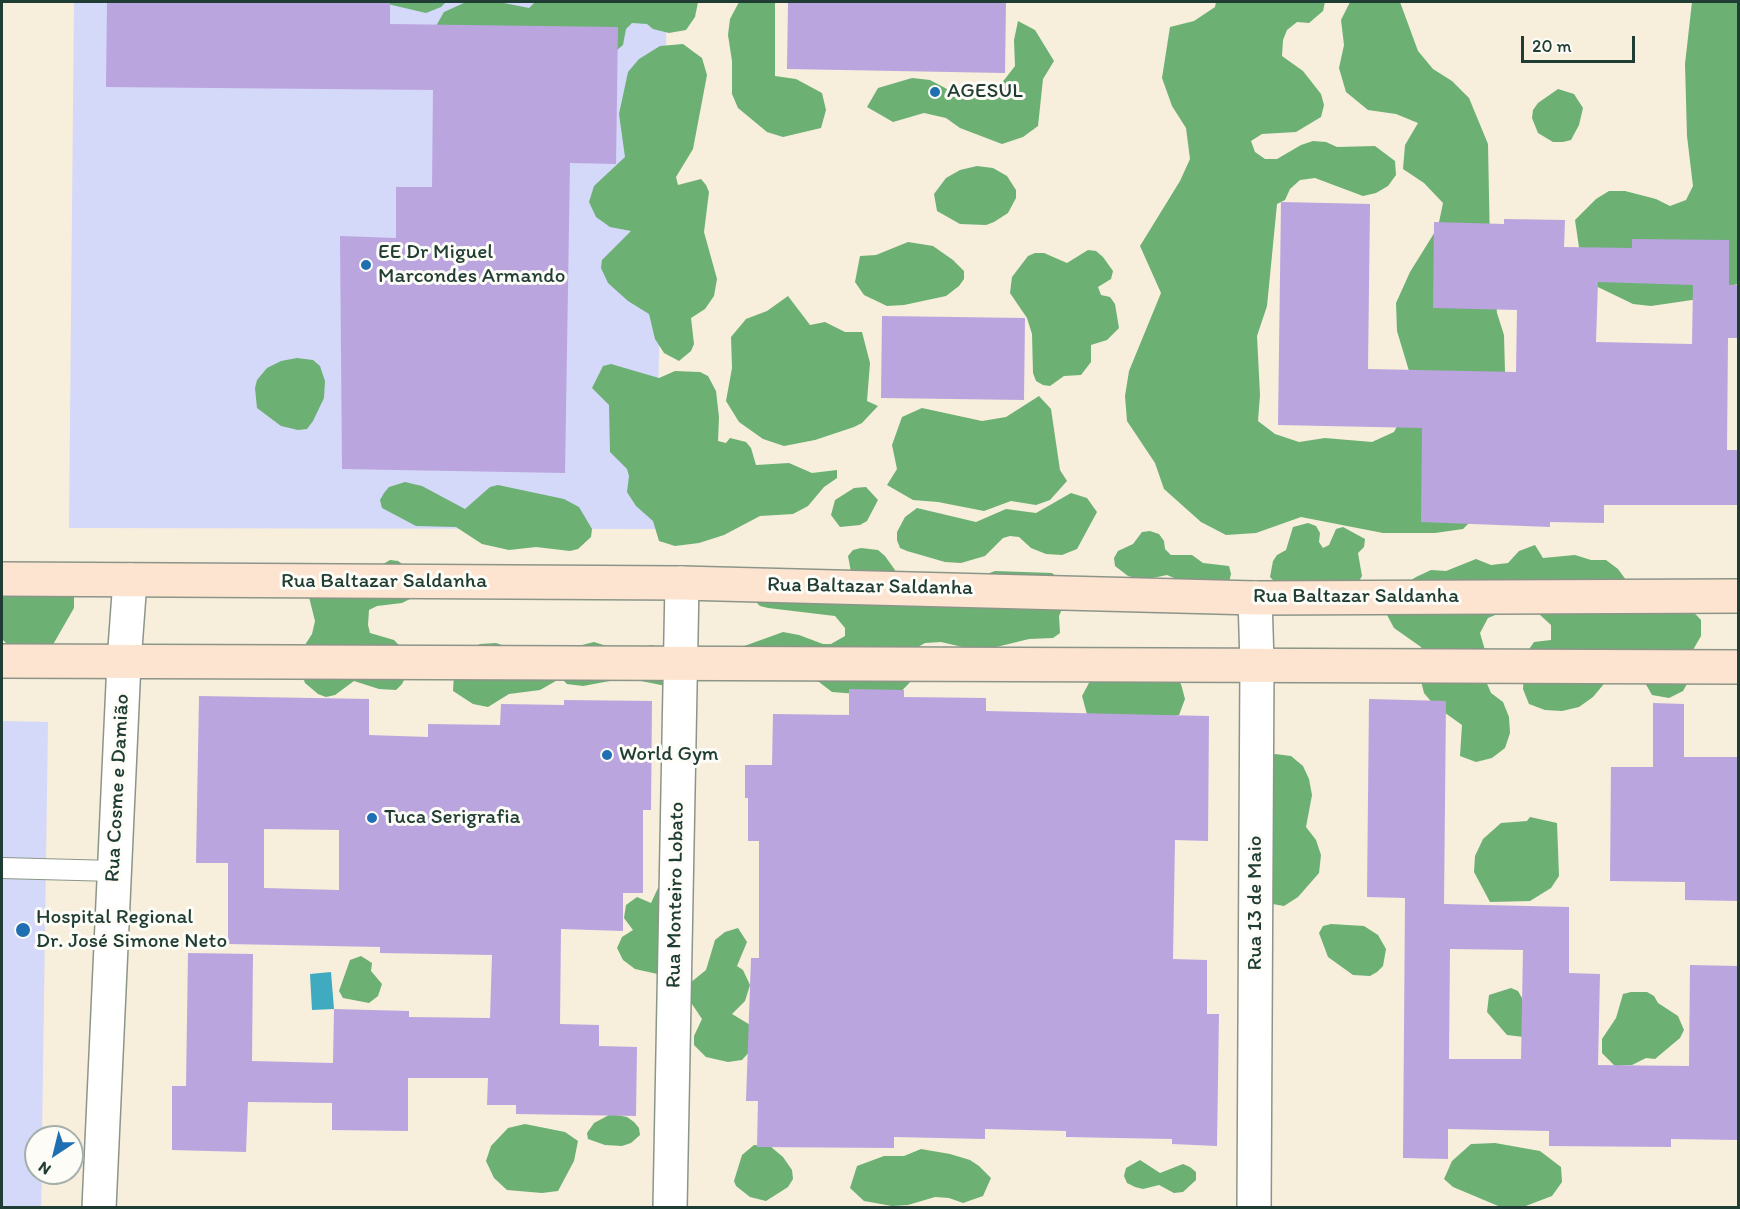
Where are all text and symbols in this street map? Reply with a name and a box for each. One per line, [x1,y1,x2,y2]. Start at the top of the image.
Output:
scale bar [1524,24,1638,62]
text: 20 m [1532,35,1572,57]
place label: AGESUL [947,79,1023,105]
marker: AGESUL [928,85,942,99]
place label: EE Dr Miguel Marcondes Armando [378,240,565,290]
marker: EE Dr Miguel Marcondes Armando [359,258,373,272]
street label: Rua Baltazar Saldanha [281,569,487,595]
street label: Rua Baltazar Saldanha [767,573,973,601]
street label: Rua Baltazar Saldanha [1253,584,1459,610]
street label: Rua Cosme e Damião [100,693,136,883]
place label: World Gym [619,742,719,768]
marker: World Gym [600,748,614,762]
street label: Rua Monteiro Lobato [662,802,690,988]
place label: Tuca Serigrafia [384,805,520,831]
marker: Tuca Serigrafia [365,811,379,825]
street label: Rua 13 de Maio [1243,836,1269,970]
place label: Hospital Regional Dr. José Simone Neto [36,905,227,955]
marker: Hospital Regional Dr. José Simone Neto [14,921,32,939]
north arrow [24,1125,84,1185]
text: N [35,1158,54,1179]

